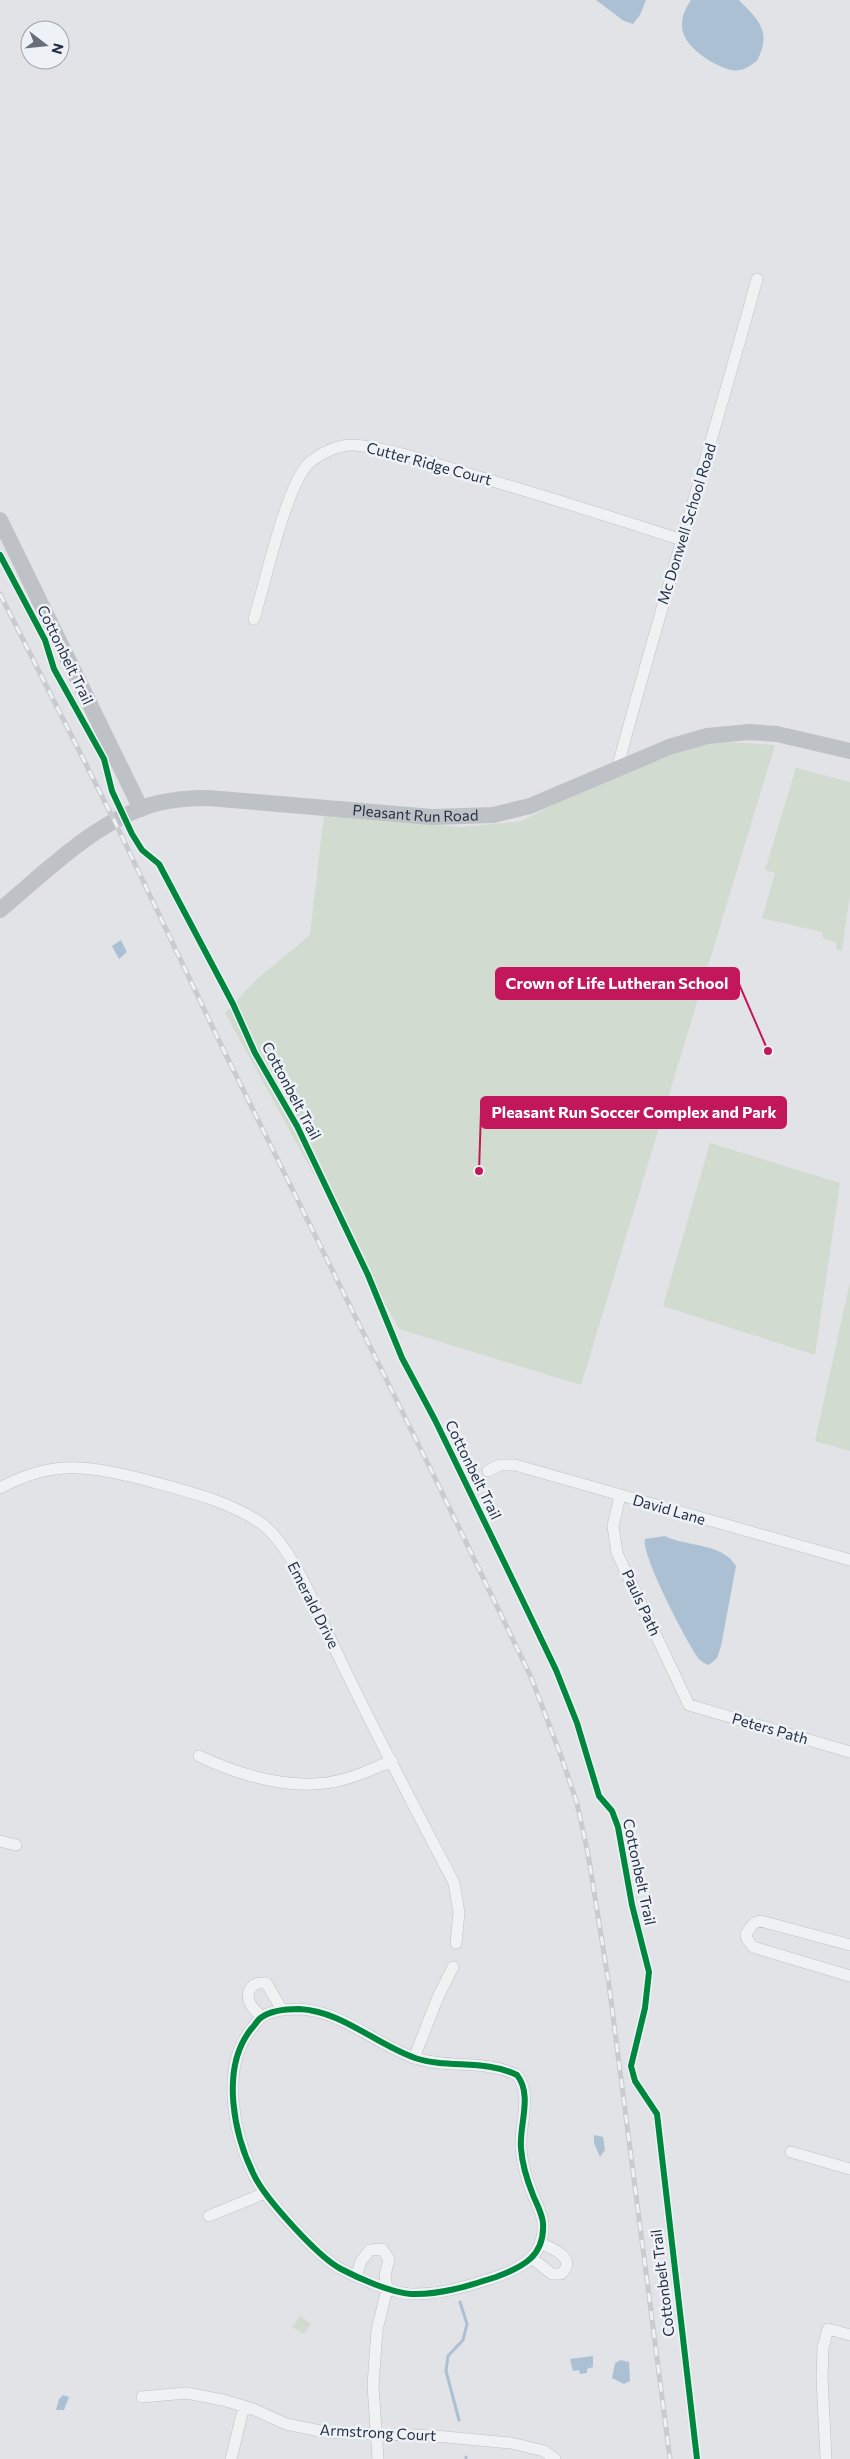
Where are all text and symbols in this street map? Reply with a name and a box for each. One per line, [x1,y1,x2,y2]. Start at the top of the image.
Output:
north arrow [20,20,70,70]
text: N [48,41,68,56]
street label: Cutter Ridge Court [365,438,494,488]
street label: Mc Donwell School Road [653,441,719,606]
street label: Cottonbelt Trail [34,602,98,707]
street label: Pleasant Run Road [352,800,479,825]
callout: Crown of Life Lutheran School [496,968,739,999]
text: Crown of Life Lutheran School [506,973,728,992]
street label: Cottonbelt Trail [259,1039,325,1143]
callout: Pleasant Run Soccer Complex and Park [481,1097,786,1128]
text: Pleasant Run Soccer Complex and Park [491,1102,777,1121]
street label: Cottonbelt Trail [442,1417,506,1522]
street label: David Lane [631,1490,708,1528]
street label: Emerald Drive [284,1558,344,1651]
street label: Pauls Path [619,1567,665,1639]
street label: Peters Path [730,1709,810,1747]
street label: Cottonbelt Trail [620,1817,660,1927]
street label: Cottonbelt Trail [646,2228,678,2338]
street label: Armstrong Court [319,2420,437,2444]

